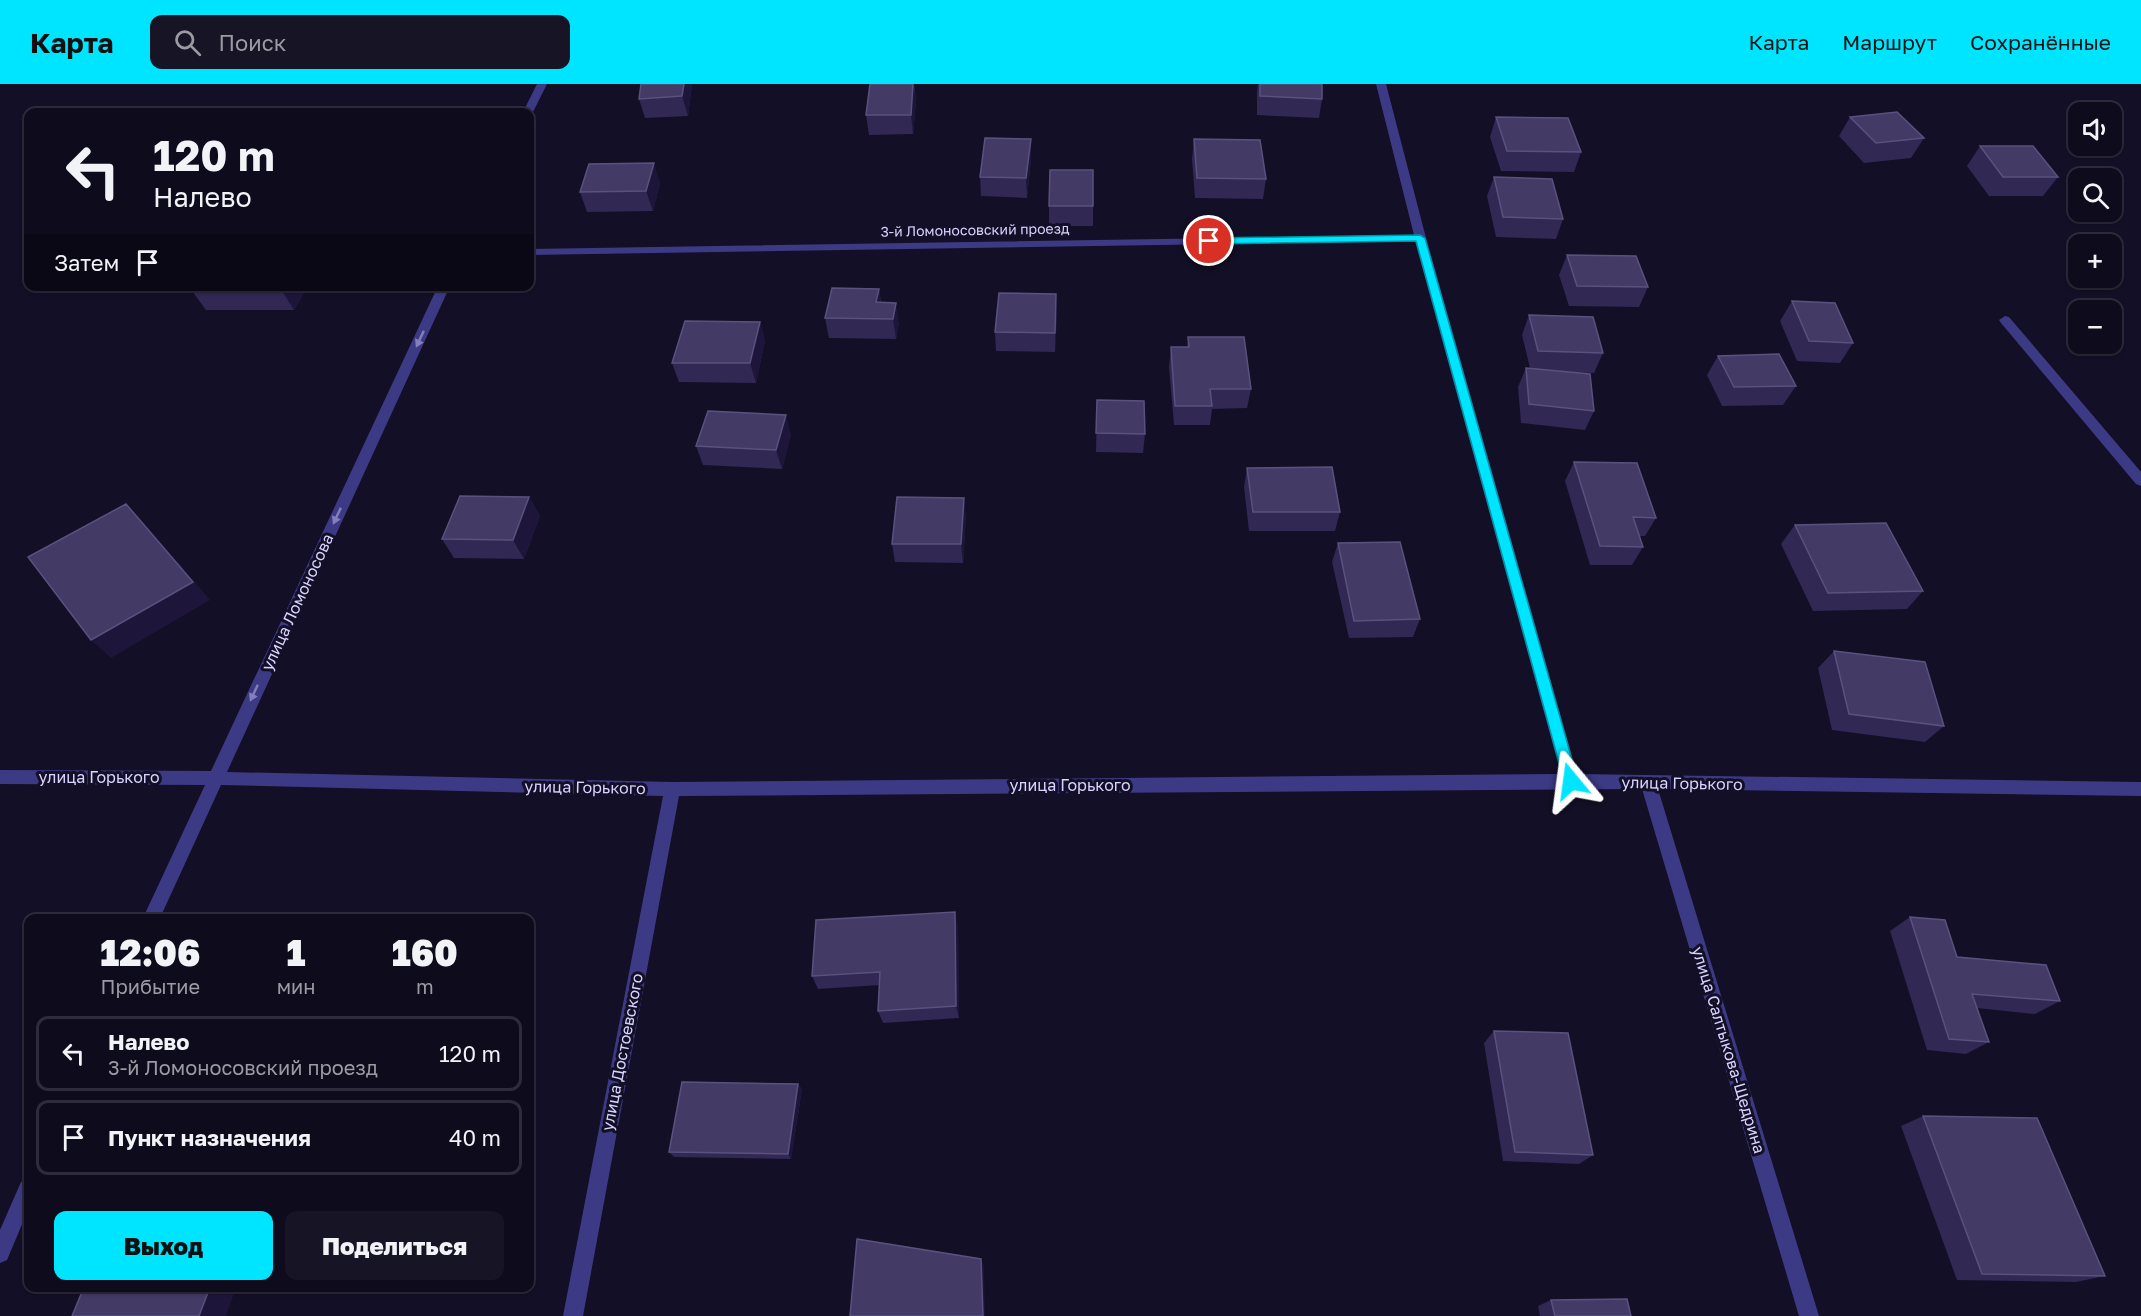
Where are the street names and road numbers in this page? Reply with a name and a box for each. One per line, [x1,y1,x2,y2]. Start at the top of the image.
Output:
street label: 3-й Ломоносовский проезд [880,219,1070,240]
street label: улица Ломоносова [256,530,338,674]
street label: улица Горького [38,767,160,787]
street label: улица Горького [1621,772,1743,794]
street label: улица Горького [1009,775,1131,795]
street label: улица Горького [524,776,646,798]
street label: улица Салтыкова-Щедрина [1688,944,1770,1156]
street label: улица Достоевского [597,971,647,1133]

